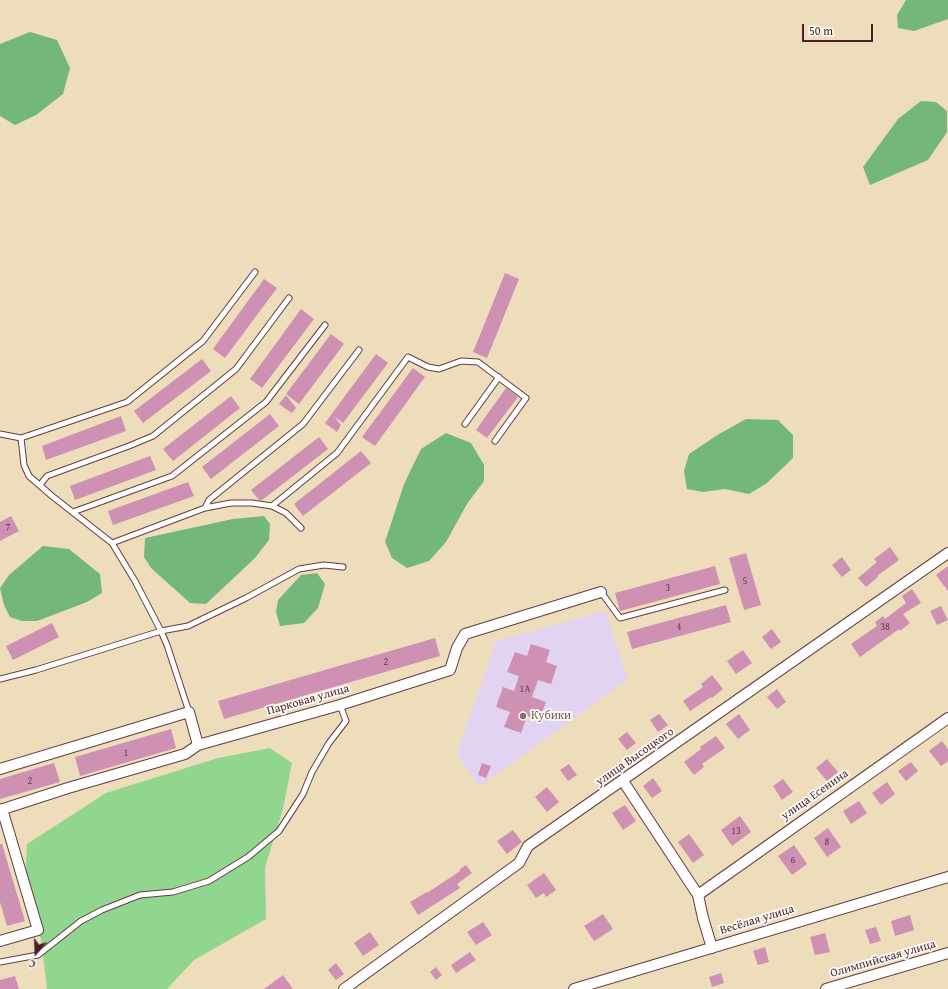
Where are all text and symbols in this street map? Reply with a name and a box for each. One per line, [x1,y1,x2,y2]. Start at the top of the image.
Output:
scale bar [804,16,875,42]
text: 50 m [809,22,833,39]
house number: 7 [6,521,10,533]
house number: 5 [743,575,747,587]
house number: 3 [666,582,670,594]
house number: 4 [677,621,681,633]
house number: 38 [880,621,890,633]
house number: 2 [384,656,388,668]
street label: Парковая улица [265,681,351,719]
house number: 1А [520,683,530,695]
place label: Кубики [531,709,571,723]
marker: Кубики [518,711,528,721]
street label: улица Высоцкого [593,725,677,789]
house number: 1 [124,747,128,759]
street label: улица Есенина [779,766,851,824]
house number: 2 [28,775,32,787]
house number: 13 [731,825,741,837]
house number: 8 [825,836,829,848]
house number: 6 [791,854,795,866]
street label: Весёлая улица [718,902,796,938]
north arrow [16,933,56,973]
street label: Олимпийская улица [829,937,937,981]
text: С [27,956,38,973]

